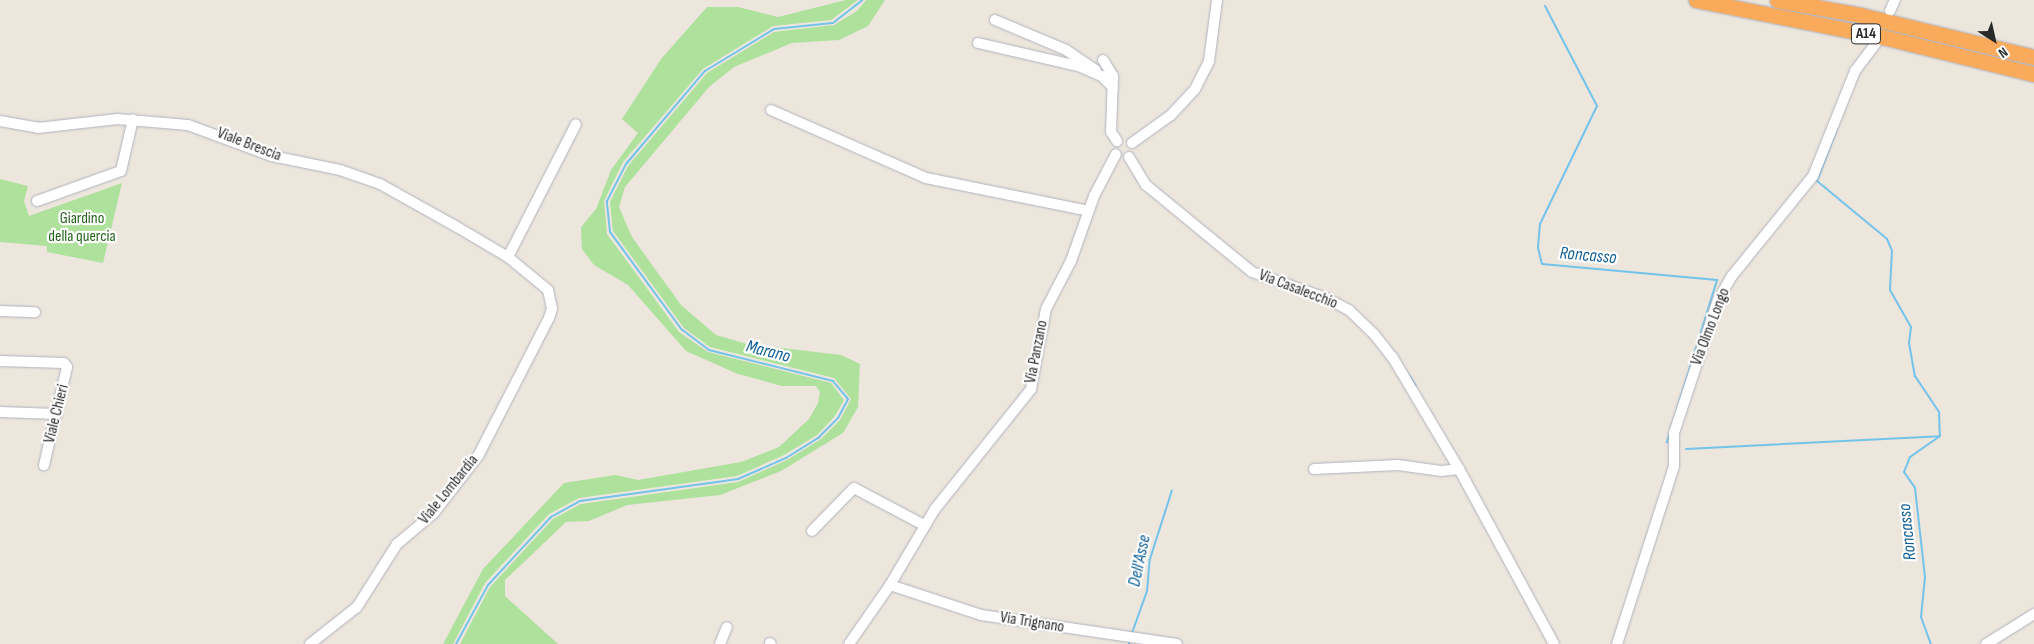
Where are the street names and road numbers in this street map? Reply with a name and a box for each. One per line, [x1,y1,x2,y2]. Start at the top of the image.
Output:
road number: A14 [1850,22,1882,46]
street label: Viale Brescia [214,124,284,166]
street label: Via Casalecchio [1256,266,1340,314]
street label: Via Olmo Longo [1687,286,1735,368]
street label: Via Panzano [1021,319,1053,385]
street label: Viale Chieri [40,383,74,445]
street label: Viale Lombardia [415,451,483,529]
street label: Via Trignano [999,608,1065,638]

